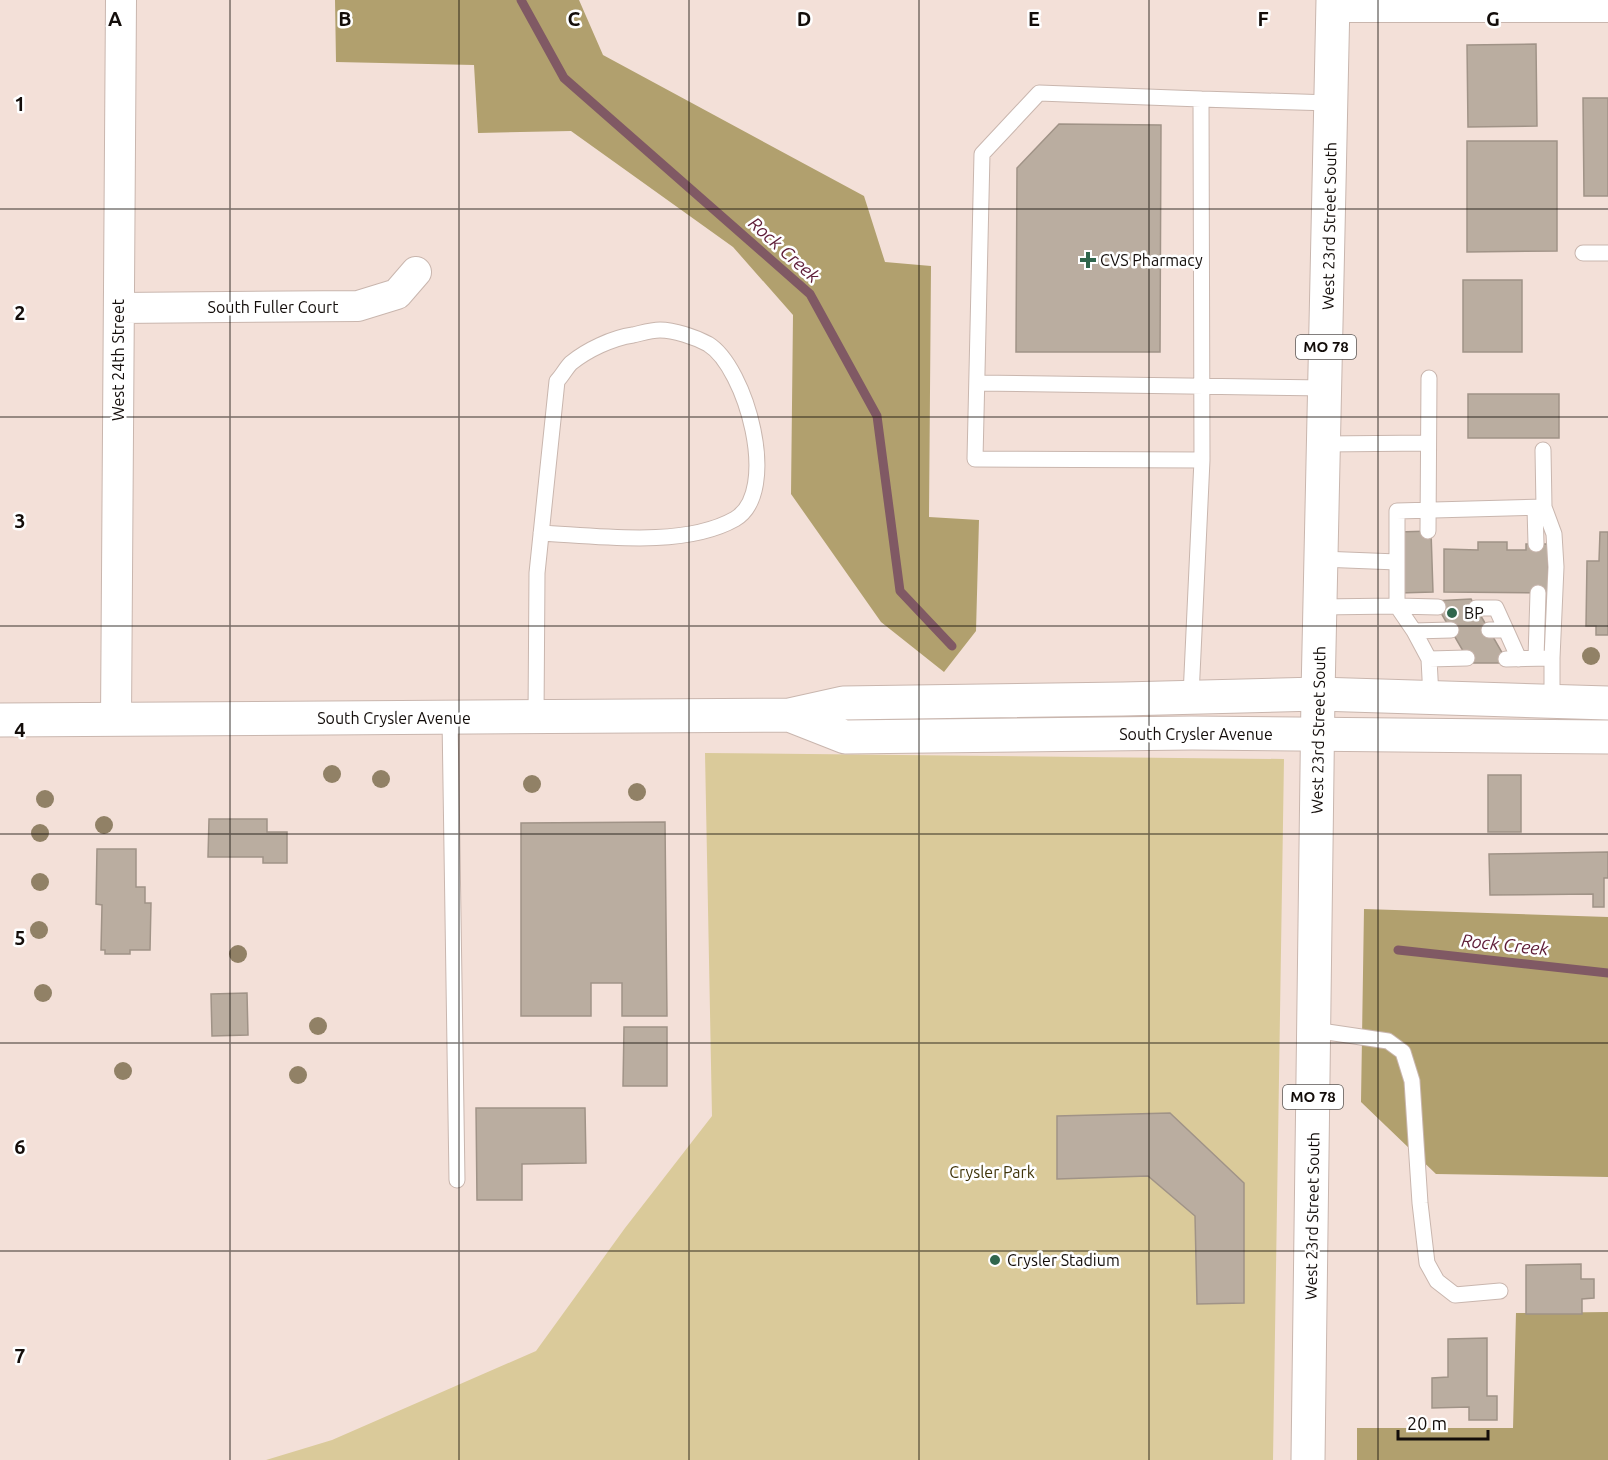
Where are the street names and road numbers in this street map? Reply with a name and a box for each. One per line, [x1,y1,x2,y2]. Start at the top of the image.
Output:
street label: West 23rd Street South [1319,142,1339,310]
street label: West 24th Street [109,298,127,421]
street label: South Fuller Court [208,298,339,316]
road number: MO 78 [1296,335,1356,359]
street label: West 23rd Street South [1308,646,1328,814]
street label: South Crysler Avenue [317,709,471,727]
street label: South Crysler Avenue [1119,725,1273,743]
road number: MO 78 [1283,1085,1343,1109]
street label: West 23rd Street South [1302,1132,1322,1300]

